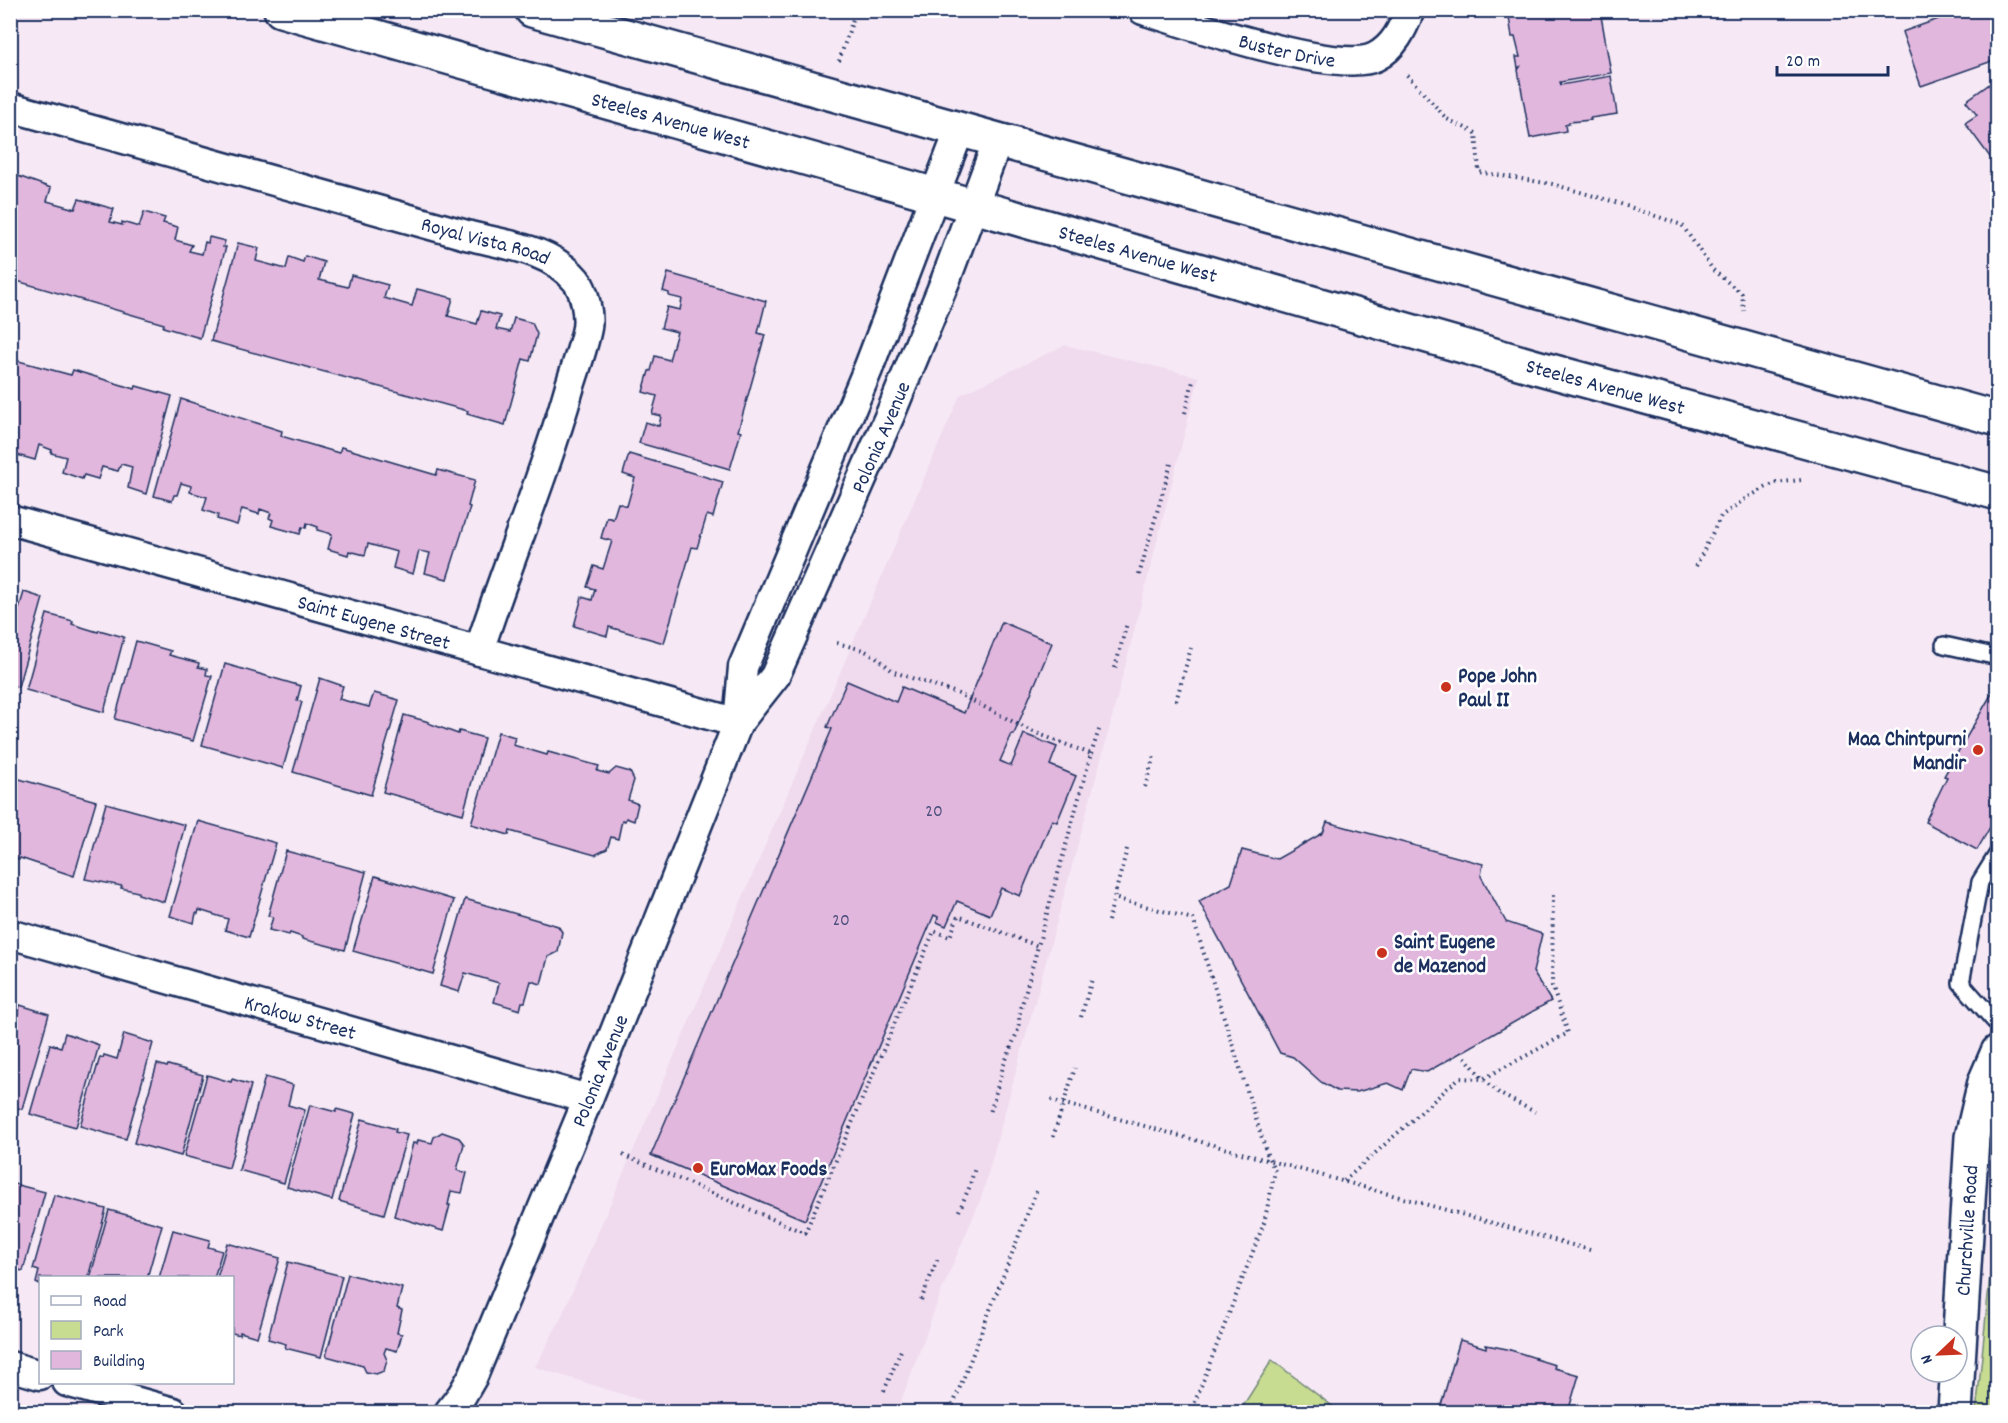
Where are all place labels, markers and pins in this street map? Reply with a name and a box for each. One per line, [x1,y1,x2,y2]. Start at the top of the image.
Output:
place label: Pope John Paul II [1458,663,1537,717]
marker: Pope John Paul II [1439,680,1453,694]
place label: Maa Chintpurni Mandir [1848,726,1967,780]
marker: Maa Chintpurni Mandir [1971,743,1985,757]
place label: Saint Eugene de Mazenod [1394,929,1495,983]
marker: Saint Eugene de Mazenod [1375,946,1389,960]
place label: EuroMax Foods [710,1156,827,1186]
marker: EuroMax Foods [691,1161,705,1175]

